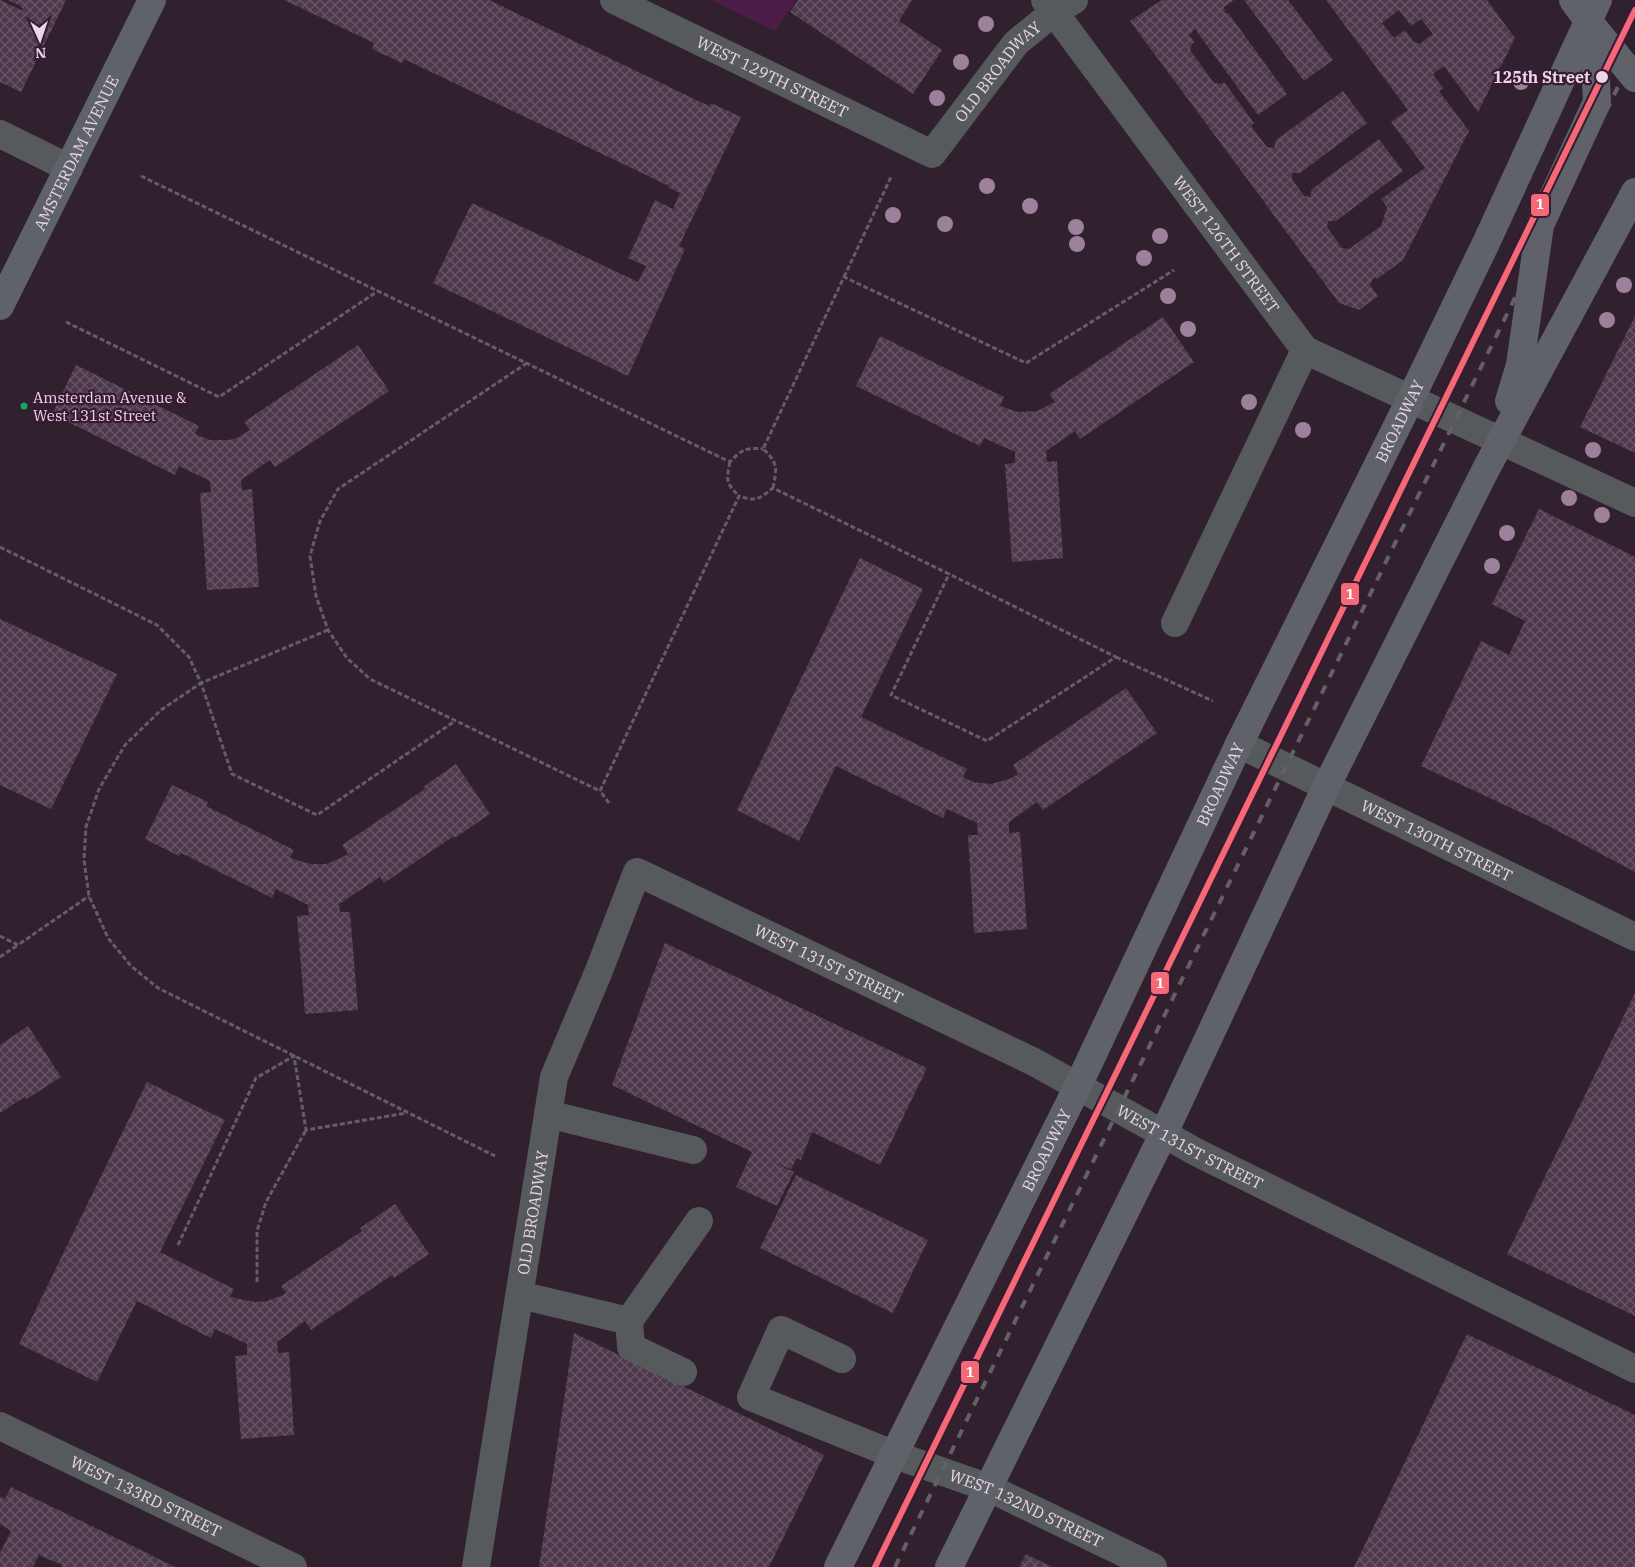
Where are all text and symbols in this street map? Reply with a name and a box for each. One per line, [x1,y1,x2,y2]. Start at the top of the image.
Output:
north arrow [15,15,65,65]
street label: OLD BROADWAY [950,17,1045,126]
street label: WEST 129TH STREET [693,32,851,122]
text: N [35,44,47,62]
place label: 125th Street [1493,67,1590,87]
marker: 125th Street [1594,69,1610,85]
street label: AMSTERDAM AVENUE [29,72,123,234]
street label: WEST 126TH STREET [1169,171,1284,317]
line badge: 1 [1530,193,1550,217]
text: 1 [1536,195,1544,213]
street label: BROADWAY [1371,377,1428,466]
place label: Amsterdam Avenue & West 131st Street [33,388,187,425]
marker: Amsterdam Avenue & West 131st Street [19,401,29,411]
line badge: 1 [1340,582,1360,606]
text: 1 [1346,585,1354,603]
street label: BROADWAY [1192,740,1248,829]
street label: WEST 130TH STREET [1358,795,1516,886]
street label: WEST 131ST STREET [751,920,906,1008]
line badge: 1 [1150,971,1170,995]
text: 1 [1156,974,1164,992]
street label: WEST 131ST STREET [1113,1100,1266,1194]
street label: BROADWAY [1017,1105,1075,1195]
street label: OLD BROADWAY [513,1149,552,1276]
line badge: 1 [960,1360,980,1384]
text: 1 [966,1363,974,1381]
street label: WEST 133RD STREET [67,1451,225,1541]
street label: WEST 132ND STREET [947,1465,1106,1552]

